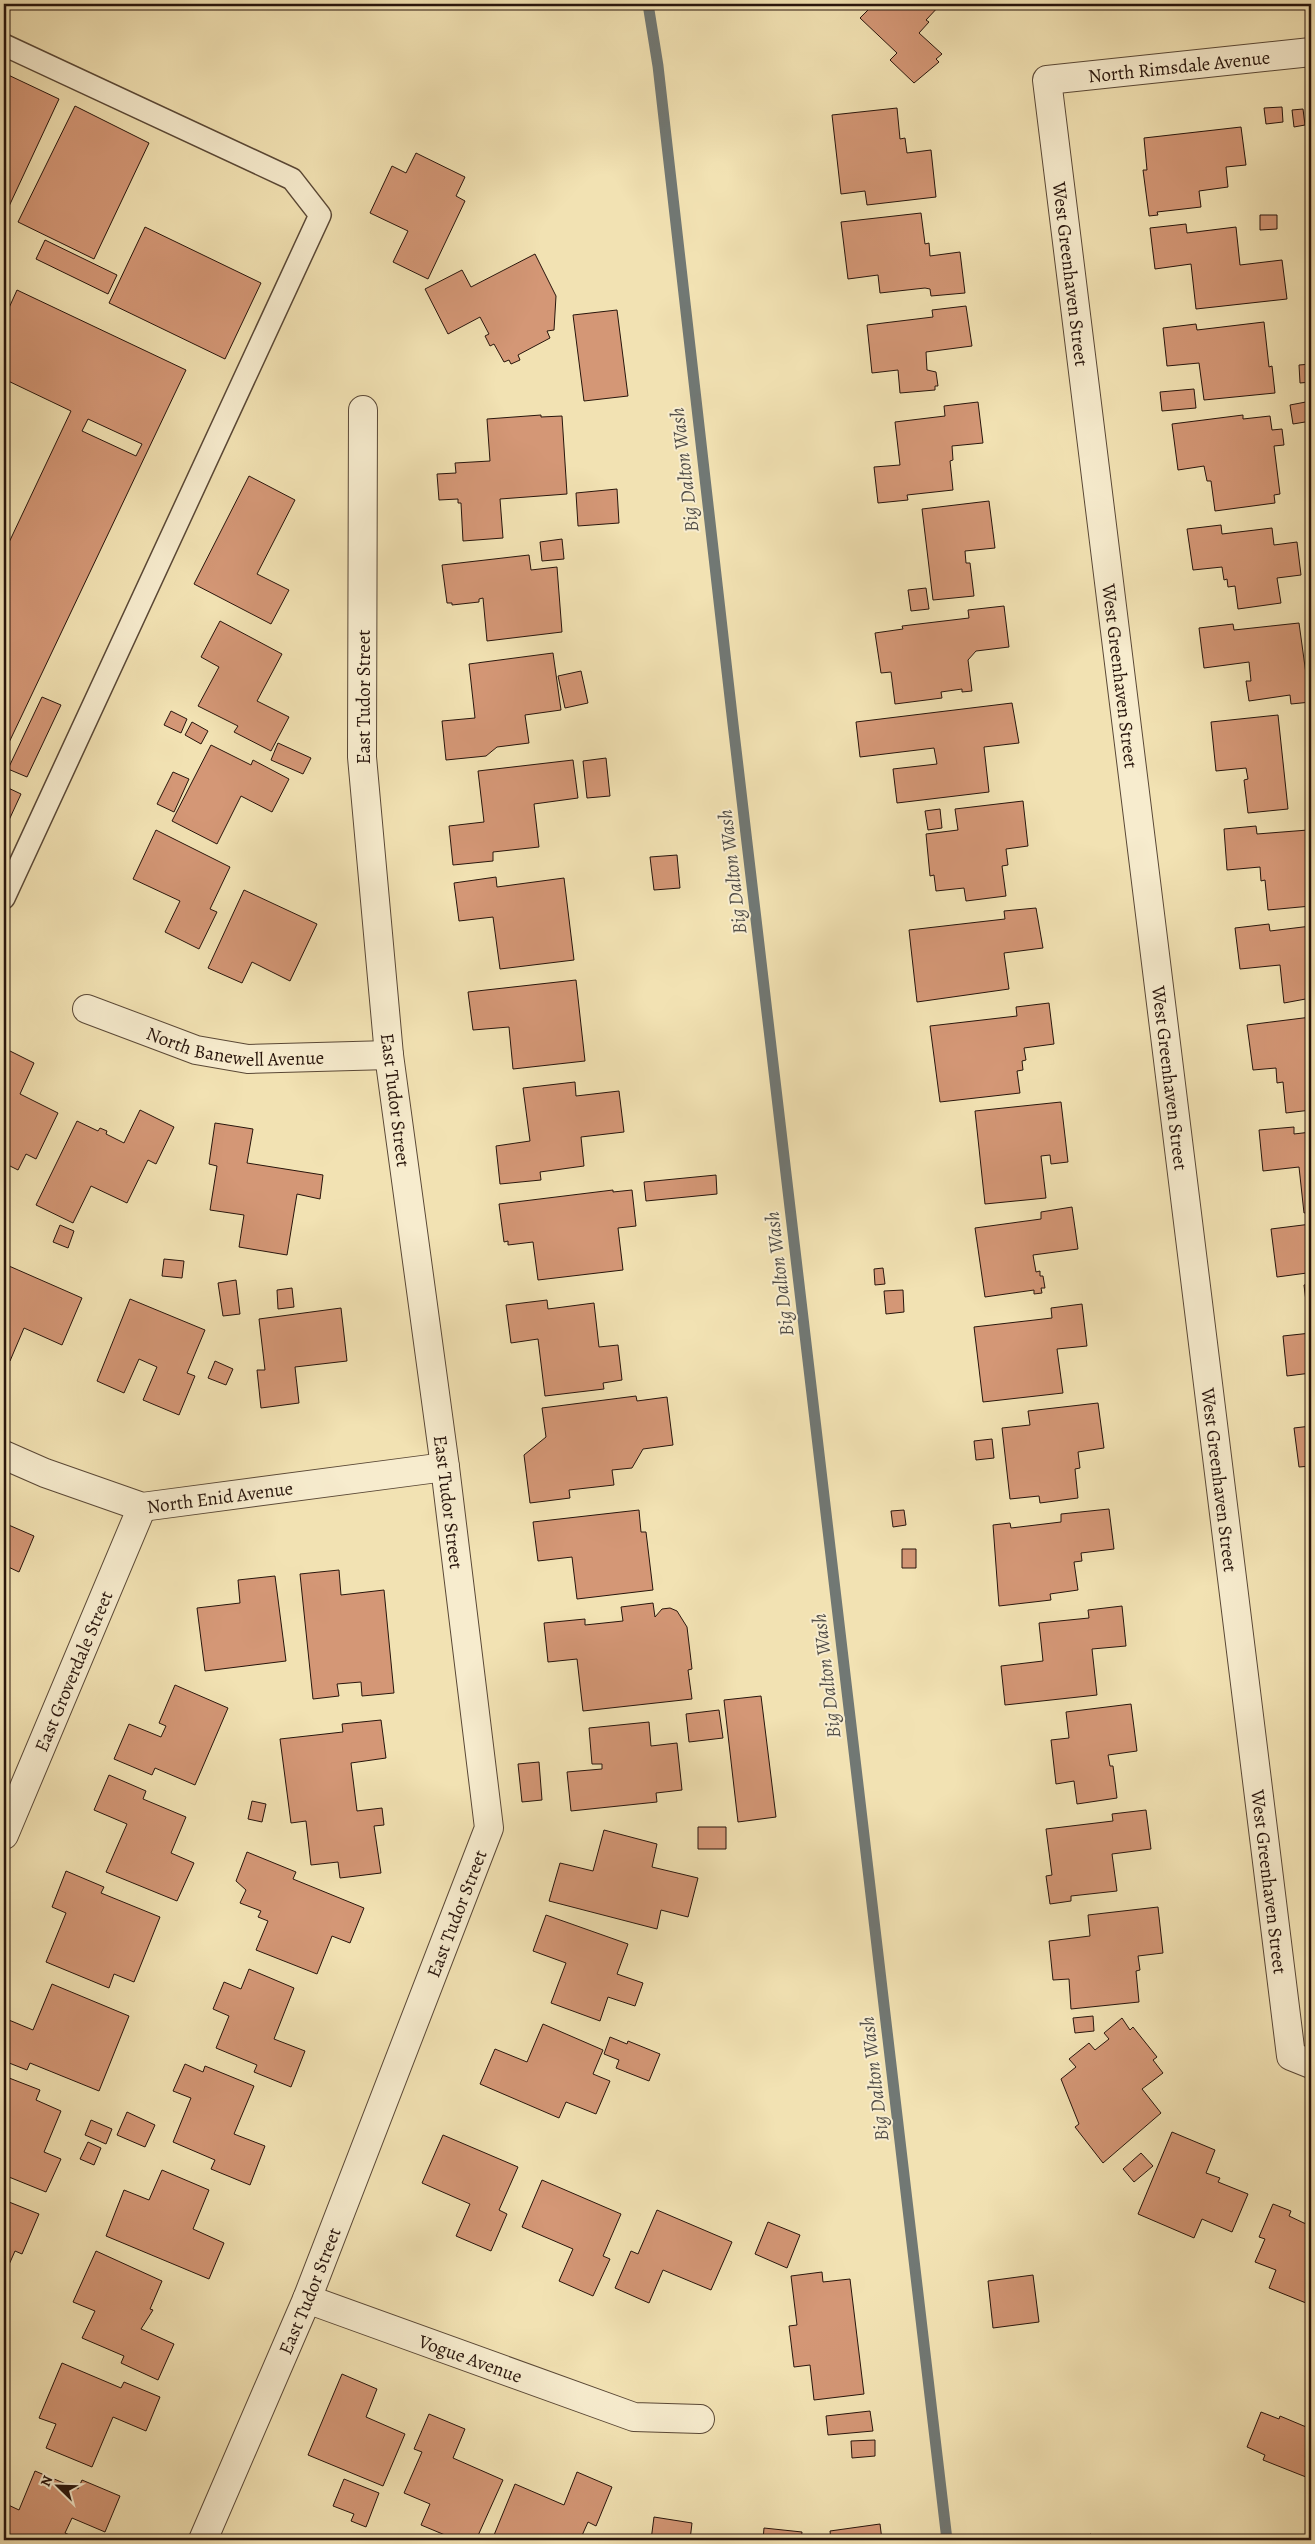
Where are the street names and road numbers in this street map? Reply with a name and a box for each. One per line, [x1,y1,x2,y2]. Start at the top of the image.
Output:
street label: North Rimsdale Avenue [1087,45,1271,89]
street label: West Greenhaven Street [1046,179,1094,368]
street label: West Greenhaven Street [1095,581,1144,770]
street label: East Tudor Street [351,630,377,764]
street label: West Greenhaven Street [1145,983,1194,1172]
street label: North Banewell Avenue [143,1021,324,1073]
street label: East Tudor Street [374,1032,416,1169]
street label: West Greenhaven Street [1194,1385,1243,1574]
street label: East Tudor Street [427,1434,469,1571]
street label: North Enid Avenue [145,1475,295,1520]
street label: East Groverdale Street [29,1587,119,1756]
street label: West Greenhaven Street [1244,1787,1293,1976]
street label: East Tudor Street [421,1846,493,1981]
street label: East Tudor Street [273,2224,347,2359]
street label: Vogue Avenue [414,2328,526,2390]

